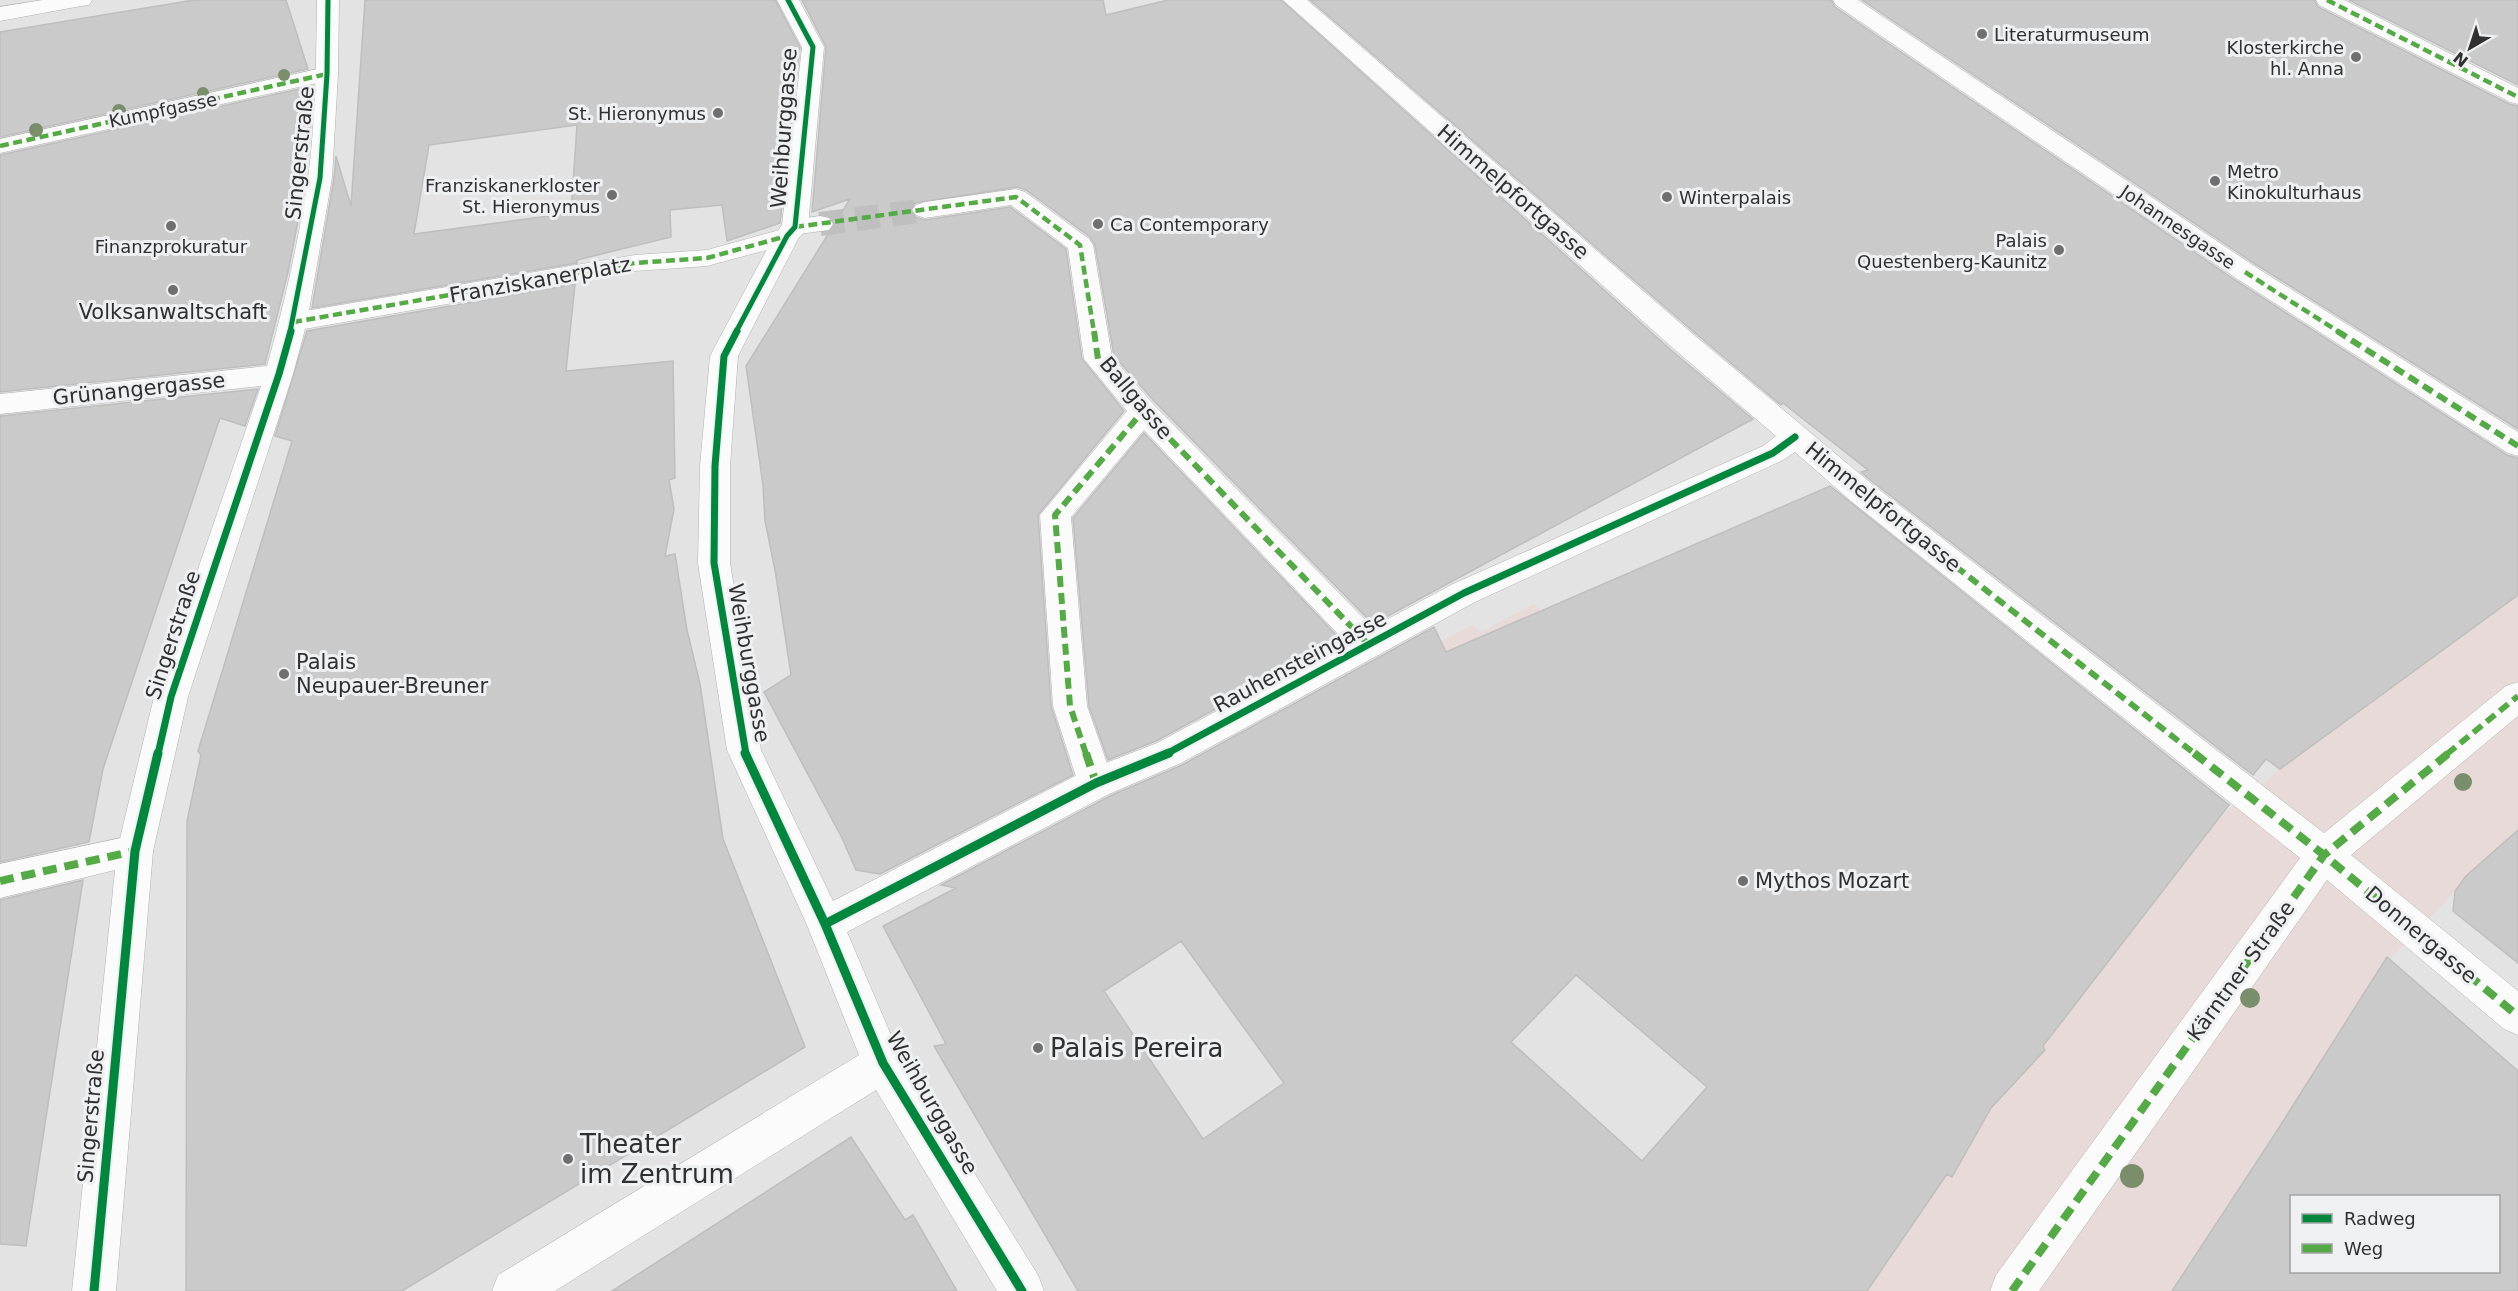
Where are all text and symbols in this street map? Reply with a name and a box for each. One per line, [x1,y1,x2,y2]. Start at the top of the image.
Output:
north arrow [2440,18,2500,78]
place label: Literaturmuseum [1994,24,2149,45]
marker: Literaturmuseum [1975,27,1989,41]
place label: Klosterkirche hl. Anna [2226,37,2344,79]
street label: Weihburggasse [766,47,802,209]
text: N [2450,48,2472,71]
marker: Klosterkirche hl. Anna [2349,50,2363,64]
street label: Singerstraße [281,85,319,221]
street label: Kumpfgasse [107,88,219,132]
place label: St. Hieronymus [568,103,706,124]
marker: St. Hieronymus [711,106,725,120]
street label: Himmelpfortgasse [1432,120,1594,264]
place label: Metro Kinokulturhaus [2227,161,2361,203]
marker: Metro Kinokulturhaus [2208,174,2222,188]
place label: Franziskanerkloster St. Hieronymus [425,175,601,217]
street label: Johannesgasse [2116,180,2240,273]
place label: Winterpalais [1679,187,1791,208]
marker: Franziskanerkloster St. Hieronymus [605,188,619,202]
marker: Winterpalais [1660,190,1674,204]
place label: Ca Contemporary [1110,214,1269,235]
marker: Ca Contemporary [1091,217,1105,231]
marker: Finanzprokuratur [164,219,178,233]
place label: Palais Questenberg-Kaunitz [1857,230,2047,272]
place label: Finanzprokuratur [95,236,248,257]
marker: Palais Questenberg-Kaunitz [2052,243,2066,257]
street label: Franziskanerplatz [447,252,633,308]
marker: Volksanwaltschaft [166,283,180,297]
place label: Volksanwaltschaft [79,300,267,324]
street label: Ballgasse [1095,352,1177,444]
street label: Grünangergasse [52,368,226,410]
street label: Himmelpfortgasse [1801,437,1965,577]
street label: Singerstraße [141,567,205,703]
street label: Weihburggasse [723,582,775,744]
street label: Rauhensteingasse [1210,606,1390,718]
place label: Palais Neupauer-Breuner [296,650,489,698]
marker: Palais Neupauer-Breuner [277,667,291,681]
place label: Mythos Mozart [1755,869,1909,893]
marker: Mythos Mozart [1736,874,1750,888]
street label: Donnergasse [2360,882,2482,988]
street label: Kärntner Straße [2182,896,2300,1046]
street label: Weihburggasse [881,1027,983,1179]
place label: Palais Pereira [1050,1033,1223,1063]
marker: Palais Pereira [1031,1041,1045,1055]
street label: Singerstraße [73,1048,109,1184]
place label: Theater im Zentrum [579,1129,734,1189]
marker: Theater im Zentrum [561,1152,575,1166]
legend [2290,1195,2500,1273]
text: Radweg [2344,1208,2416,1229]
text: Weg [2344,1238,2383,1259]

